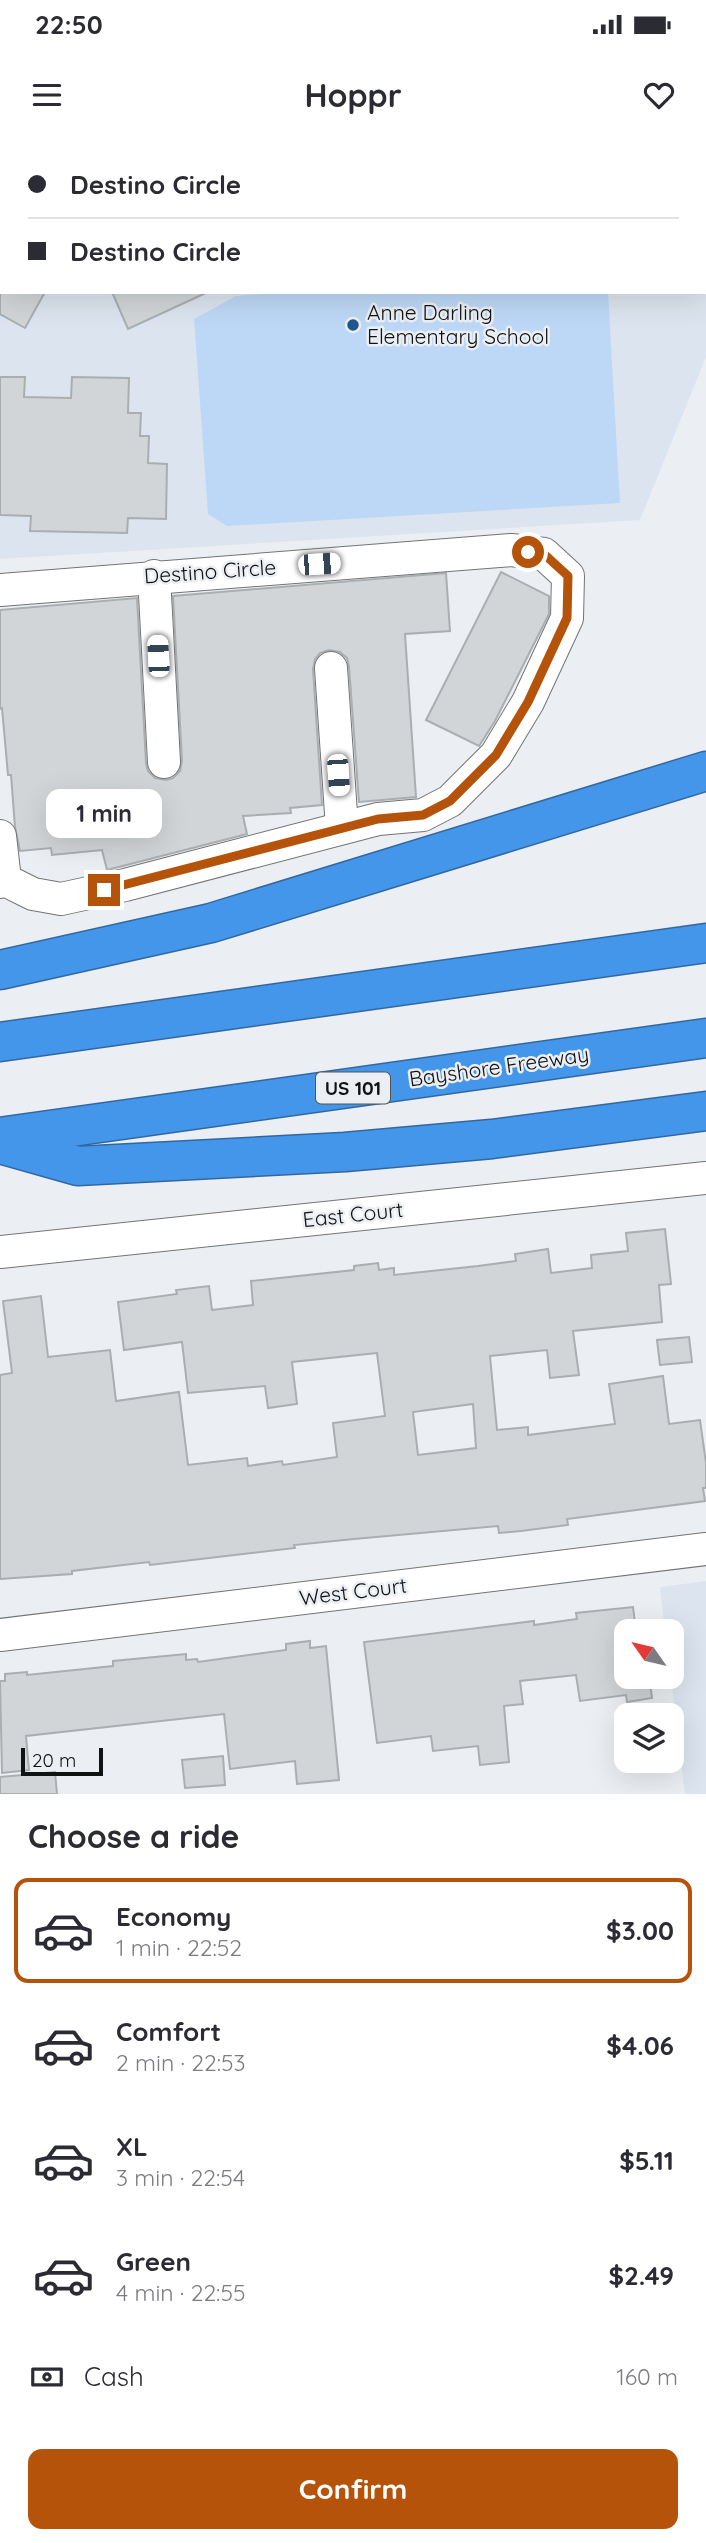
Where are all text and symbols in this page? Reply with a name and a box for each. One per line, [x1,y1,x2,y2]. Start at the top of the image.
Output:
text: 22:50 [35,8,103,41]
text: Hoppr [304,75,402,115]
icon: menu [28,76,66,114]
icon: heart [640,76,678,114]
text: Destino Circle [70,168,241,201]
text: Destino Circle [70,235,241,268]
place label: Anne Darling Elementary School [367,299,549,349]
marker: Anne Darling Elementary School [345,317,361,333]
route start [512,536,544,568]
car [298,552,341,576]
street label: Destino Circle [143,553,277,589]
car [147,634,170,678]
car [327,753,350,797]
callout: 1 min [46,788,162,838]
text: 1 min [76,799,132,828]
route end [88,874,120,906]
street label: Bayshore Freeway [407,1041,590,1092]
road number: US 101 [316,1072,390,1104]
street label: East Court [301,1196,404,1232]
street label: West Court [298,1572,408,1610]
north arrow [614,1619,684,1689]
map controls [614,1619,684,1773]
button: layers [614,1703,684,1773]
scale bar [21,1745,103,1777]
text: 20 m [32,1748,76,1772]
text: Choose a ride [28,1816,240,1856]
icon: car [32,1899,95,1962]
text: Economy [116,1900,231,1933]
text: $3.00 [606,1914,674,1947]
text: 1 min · 22:52 [116,1933,242,1962]
icon: car [32,2014,95,2077]
text: Comfort [116,2015,221,2048]
text: $4.06 [606,2029,674,2062]
text: 2 min · 22:53 [116,2048,246,2077]
icon: car [32,2129,95,2192]
text: XL [116,2130,148,2163]
text: $5.11 [619,2144,674,2177]
text: 3 min · 22:54 [116,2163,245,2192]
icon: car [32,2244,95,2307]
text: Green [116,2245,191,2278]
text: $2.49 [608,2259,674,2292]
text: 4 min · 22:55 [116,2278,246,2307]
icon: cash [28,2358,66,2396]
text: Cash [84,2360,144,2393]
text: 160 m [616,2362,678,2391]
button: Confirm [28,2449,678,2529]

